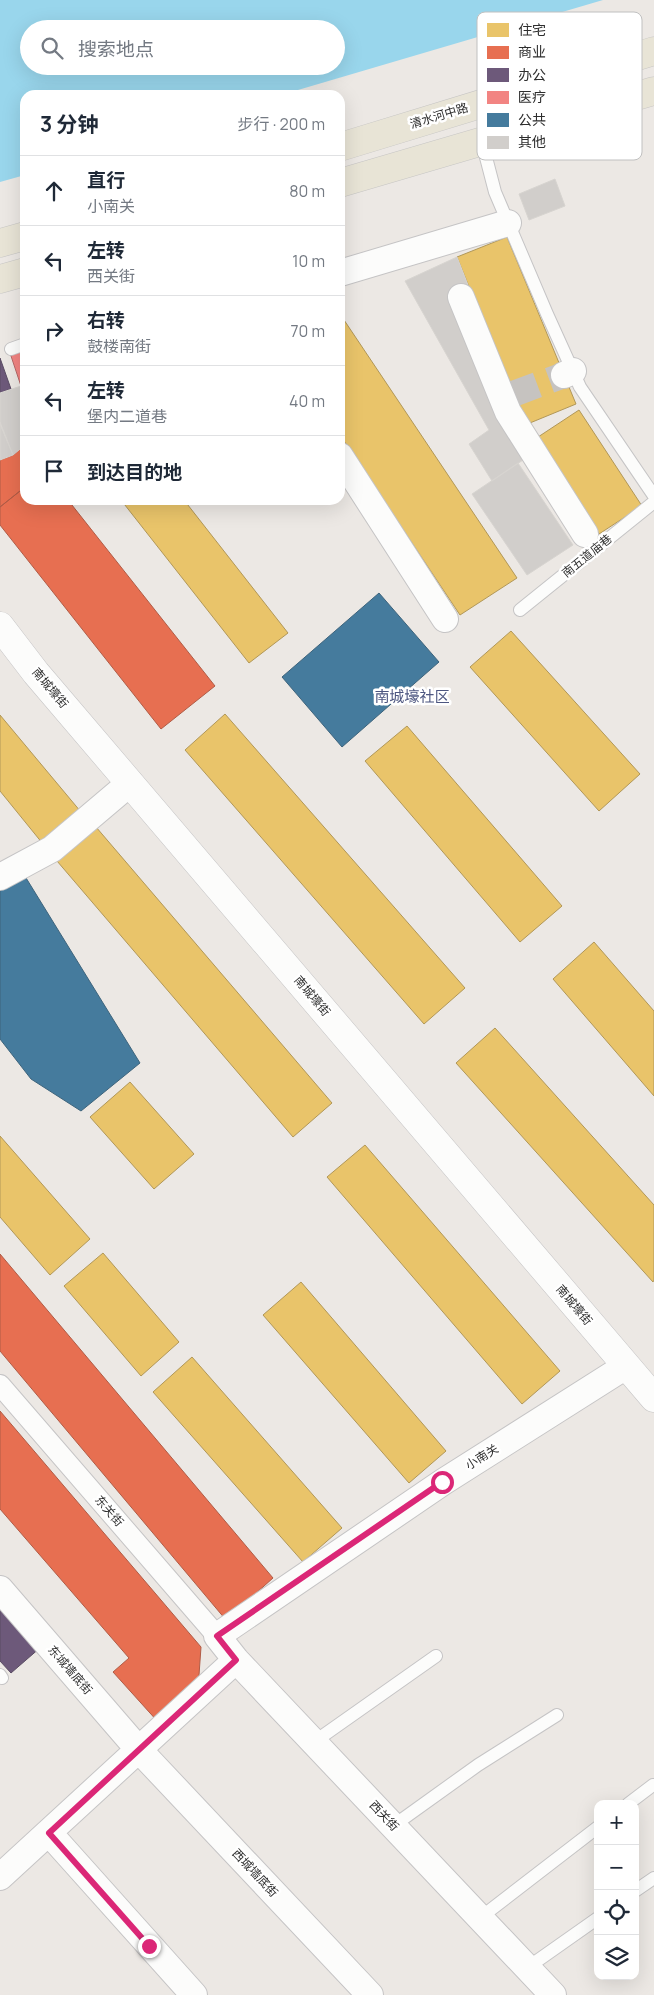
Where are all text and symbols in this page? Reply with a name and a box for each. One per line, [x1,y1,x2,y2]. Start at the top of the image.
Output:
legend [477,12,642,160]
search box [20,20,345,75]
text: 住宅 [518,20,546,39]
icon: search [38,34,66,62]
text: 搜索地点 [78,36,154,62]
text: 商业 [518,42,546,61]
text: 办公 [518,65,546,84]
text: 医疗 [518,87,546,106]
street label: 清水河中路 [408,99,470,132]
text: 3 分钟 [40,110,98,138]
text: 公共 [518,110,546,129]
text: 步行 · 200 m [238,113,325,135]
text: 其他 [518,132,546,151]
text: 直行 [87,167,125,193]
icon: ahead [40,177,68,205]
text: 80 m [289,180,325,202]
text: 小南关 [87,195,135,217]
text: 左转 [87,237,125,263]
icon: left [40,247,68,275]
text: 10 m [292,250,325,272]
text: 西关街 [87,265,135,287]
text: 右转 [87,307,125,333]
icon: right [40,317,68,345]
text: 70 m [290,320,325,342]
text: 鼓楼南街 [87,335,151,357]
text: 左转 [87,377,125,403]
icon: left [40,387,68,415]
text: 40 m [289,390,325,412]
text: 堡内二道巷 [87,405,167,427]
icon: arrive [40,457,68,485]
text: 到达目的地 [87,459,182,485]
street label: 南五道庙巷 [558,530,615,581]
street label: 南城壕街 [28,664,72,712]
district label: 南城壕社区 [374,686,450,707]
street label: 南城壕街 [290,972,334,1020]
street label: 南城壕街 [552,1281,596,1329]
street label: 小南关 [462,1440,502,1473]
route start [431,1471,454,1494]
street label: 东关街 [91,1492,128,1530]
street label: 东城墙底街 [44,1641,96,1698]
street label: 西关街 [366,1797,403,1835]
map controls [594,1800,639,1980]
button: + [594,1800,639,1845]
street label: 西城墙底街 [229,1845,282,1900]
button: − [594,1845,639,1890]
button: locate [594,1890,639,1935]
route end [138,1935,161,1958]
button: layers [594,1935,639,1980]

